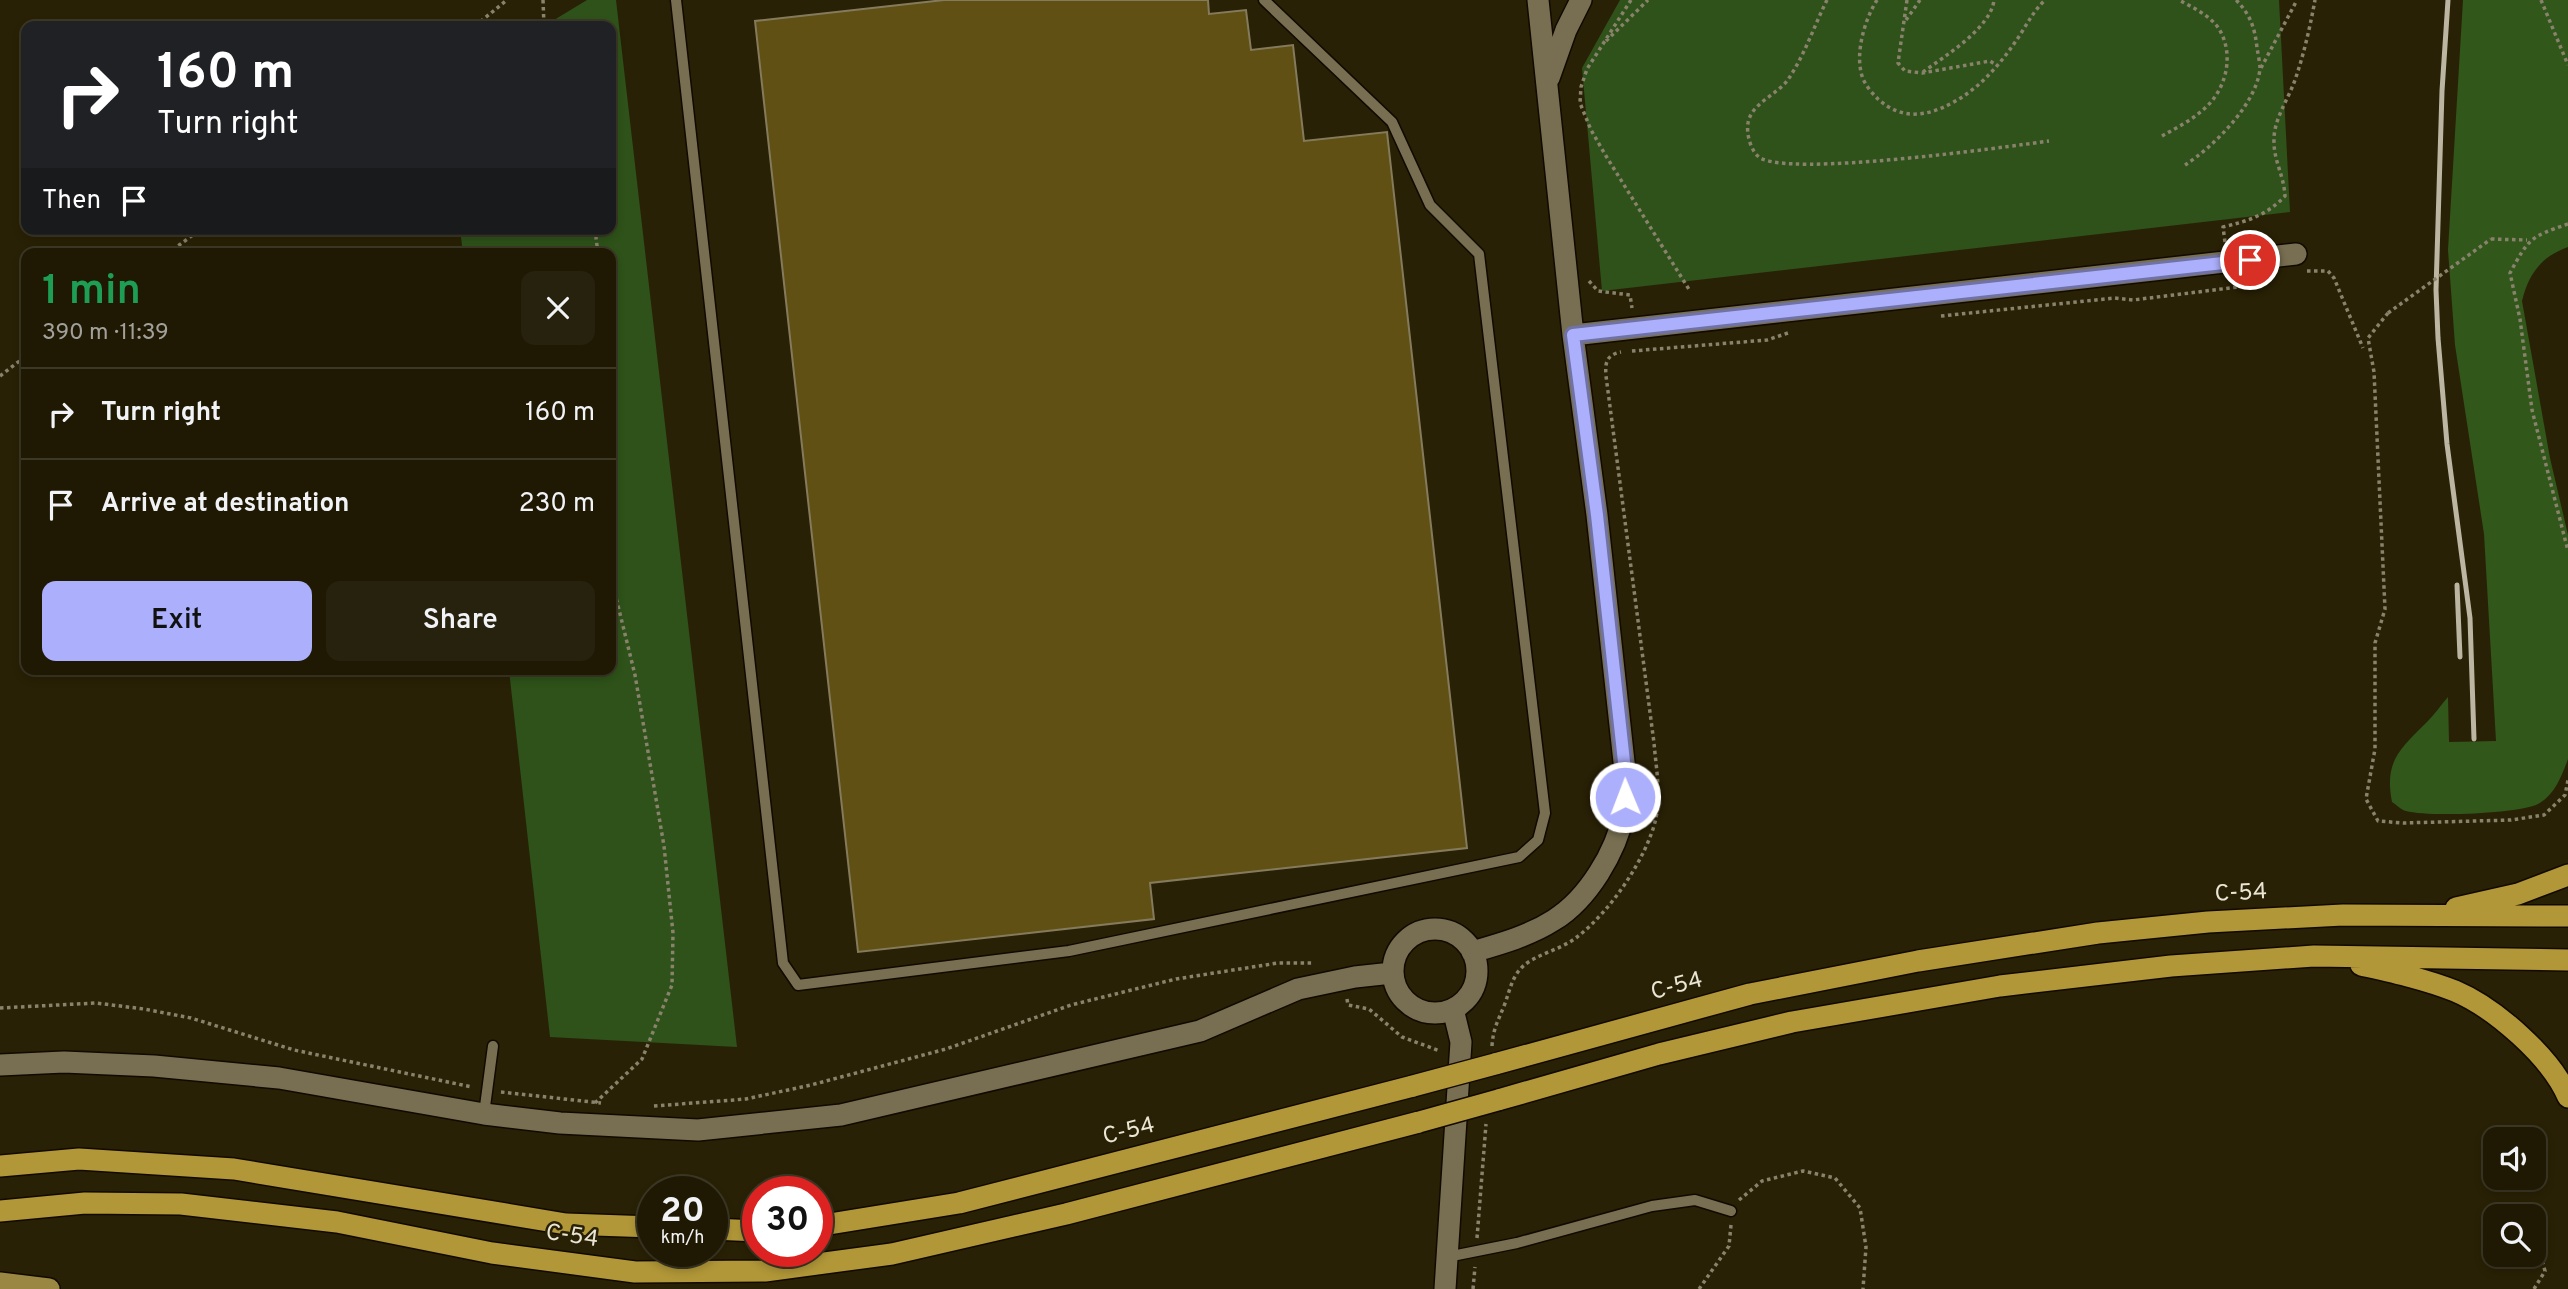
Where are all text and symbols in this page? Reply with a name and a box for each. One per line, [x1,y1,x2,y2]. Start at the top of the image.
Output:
text: 160 m [157,44,294,106]
icon: right [42,49,133,140]
text: Turn right [157,105,299,145]
icon: arrive [115,182,153,220]
text: Then [42,185,101,218]
pin [2220,230,2280,290]
icon: arrive [2231,241,2269,279]
text: 1 min [42,266,141,319]
button: close [521,271,595,345]
text: 390 m · 11:39 [42,319,169,348]
icon: right [42,395,80,433]
text: Turn right [101,397,221,430]
text: 160 m [525,397,595,430]
icon: arrive [42,486,80,524]
text: Arrive at destination [101,488,349,521]
text: 230 m [519,488,595,521]
button: Exit [42,581,312,661]
button: Share [326,581,595,661]
position arrow [1588,760,1662,834]
street label: C-54 [2214,878,2268,910]
street label: C-54 [1648,966,1706,1008]
street label: C-54 [1100,1112,1158,1152]
map controls [2483,1127,2546,1267]
button: sound [2483,1127,2546,1190]
speed limit sign: 30 [742,1176,833,1267]
text: 20 [660,1190,705,1234]
button: search [2483,1204,2546,1267]
street label: C-54 [544,1219,600,1255]
text: km/h [661,1227,704,1250]

